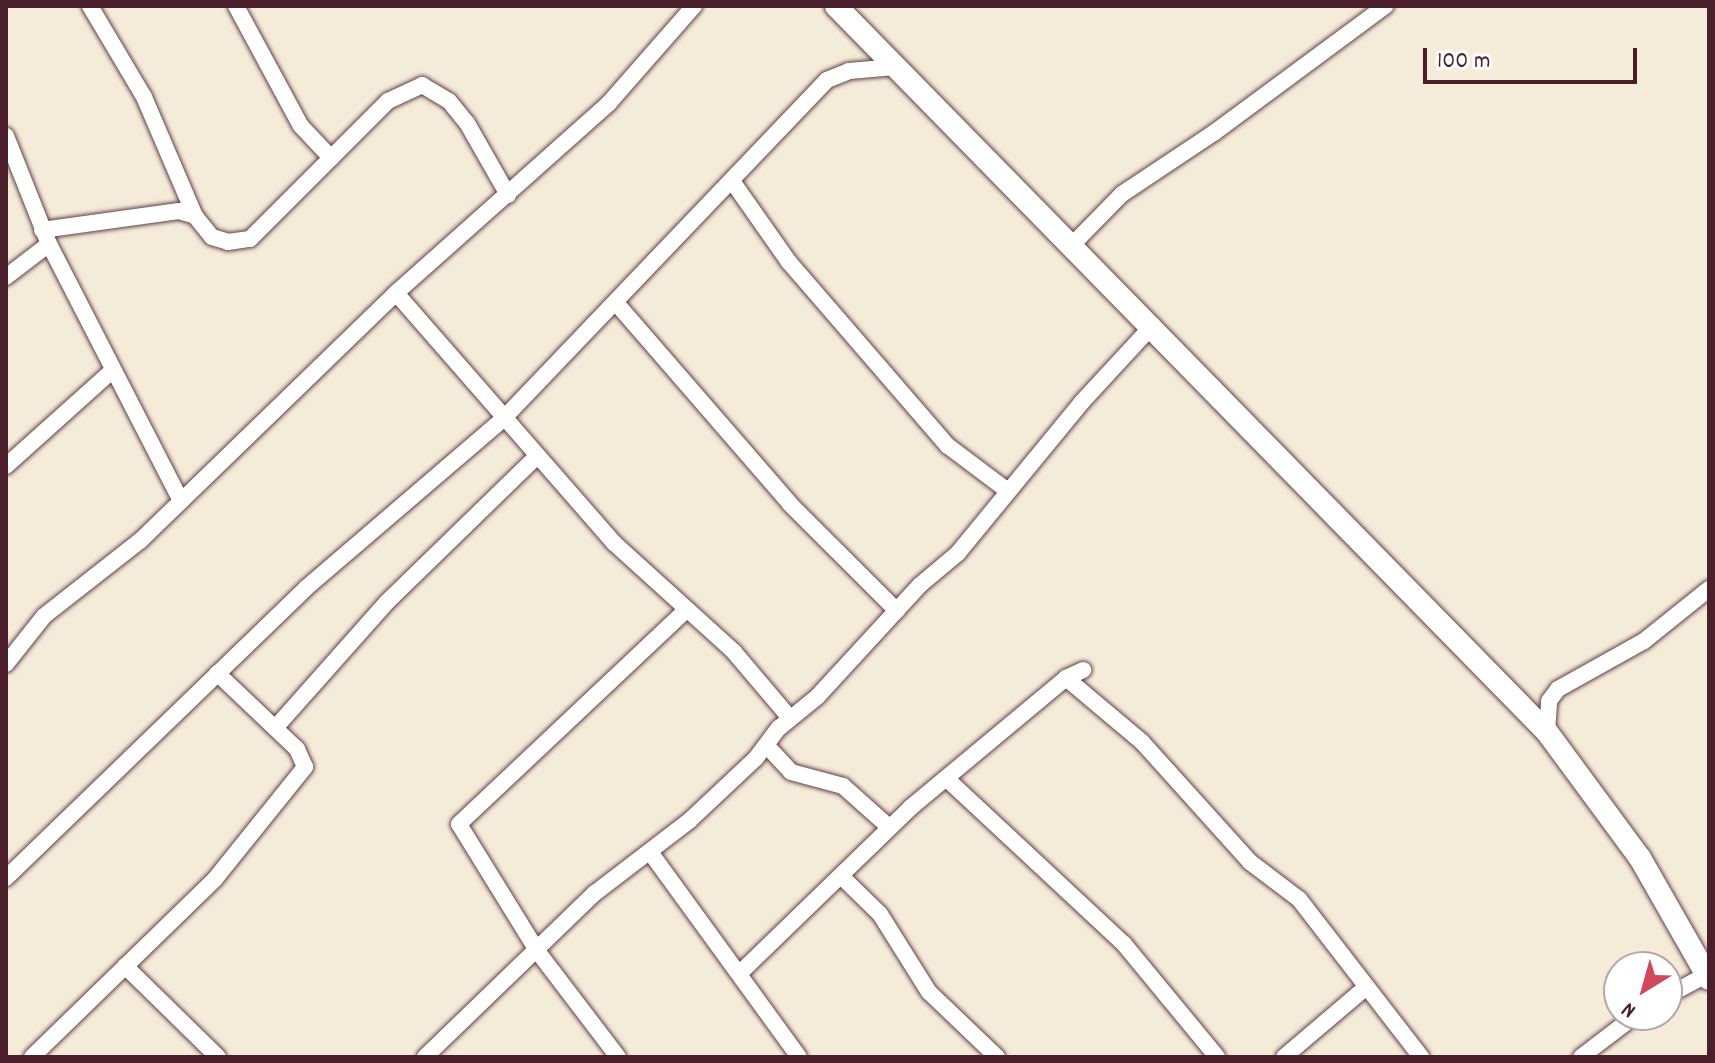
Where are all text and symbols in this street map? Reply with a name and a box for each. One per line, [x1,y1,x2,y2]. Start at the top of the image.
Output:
scale bar [1427,32,1641,82]
text: 100 m [1437,45,1490,79]
north arrow [1603,951,1683,1031]
text: N [1616,993,1643,1025]

